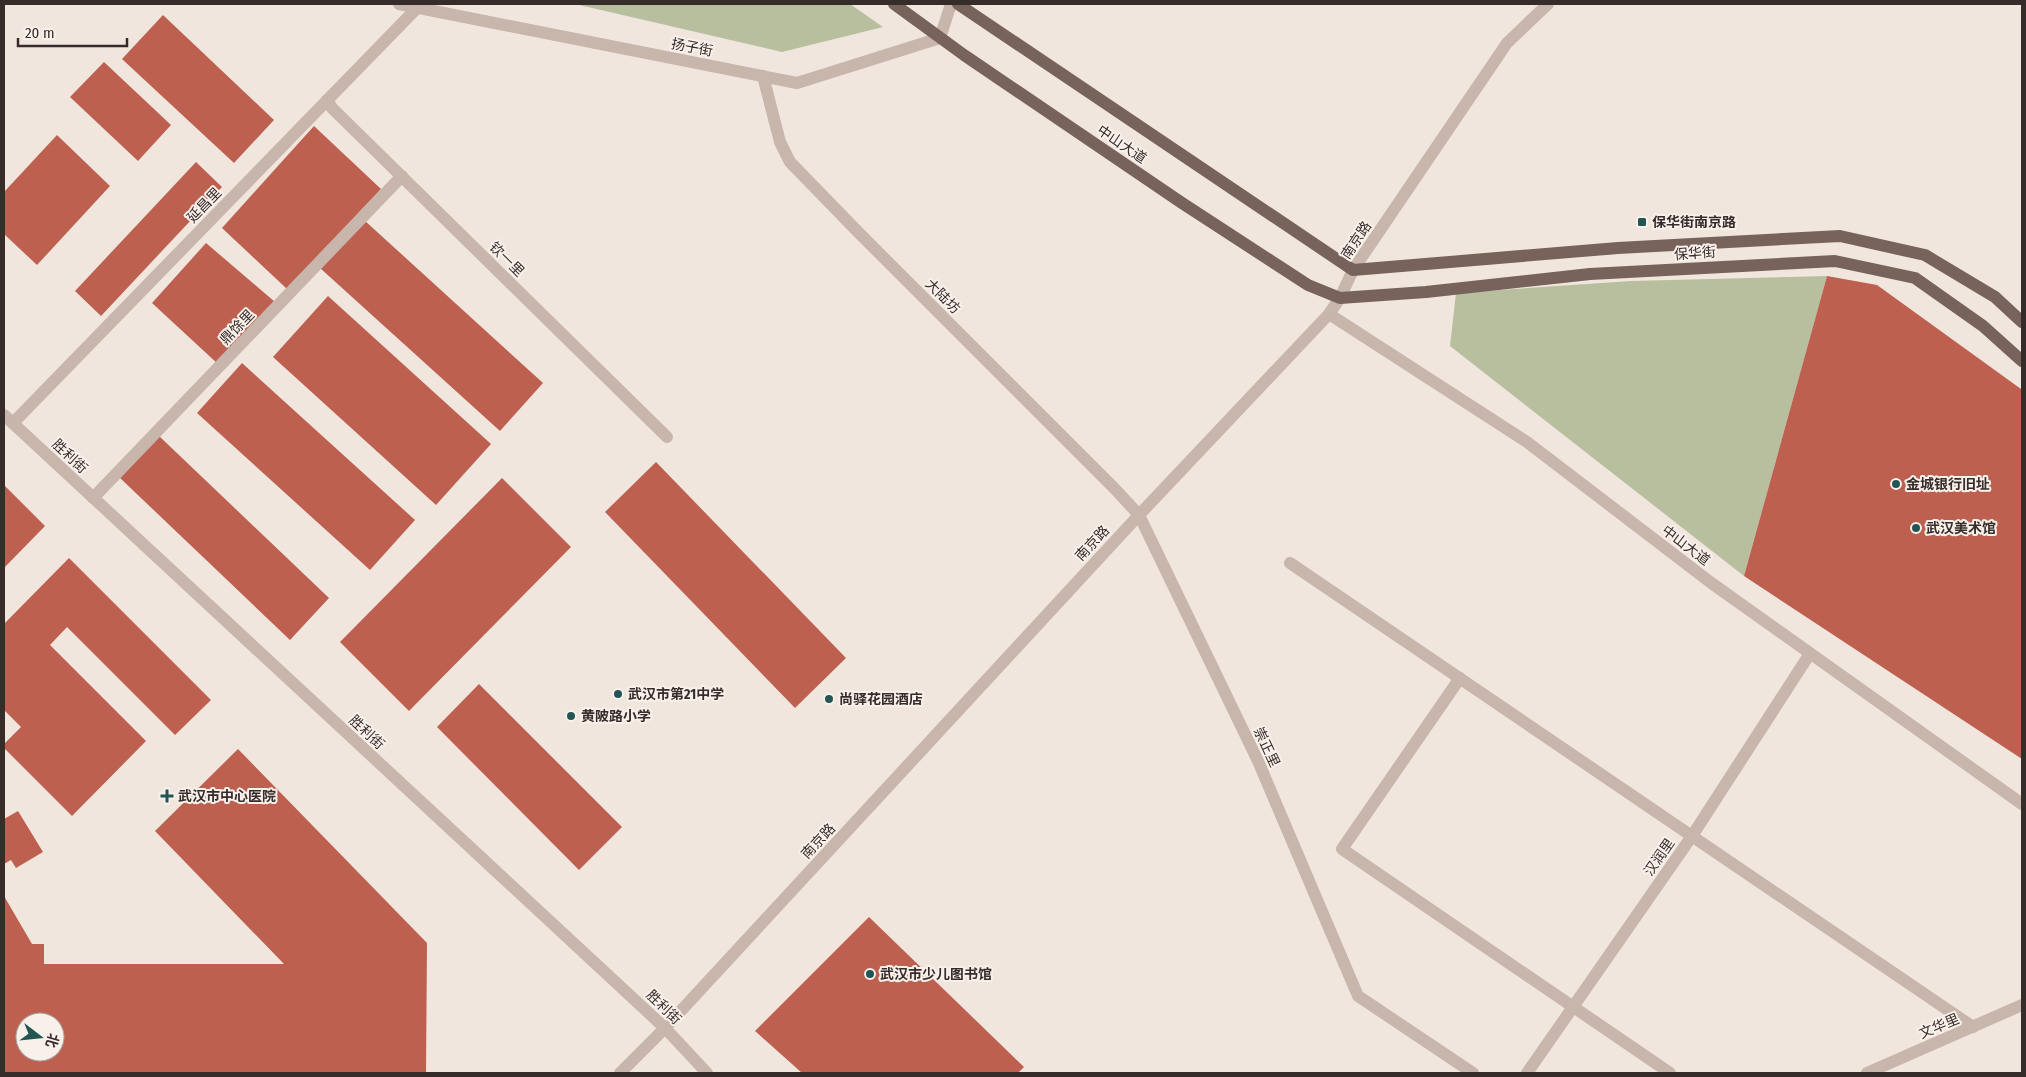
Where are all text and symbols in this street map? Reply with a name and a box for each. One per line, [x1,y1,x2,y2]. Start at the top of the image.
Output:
scale bar [18,15,126,47]
text: 20 m [25,24,55,42]
street label: 扬子街 [670,35,714,60]
street label: 中山大道 [1094,122,1150,167]
street label: 延昌里 [184,184,225,226]
place label: 保华街南京路 [1652,214,1736,231]
marker: 保华街南京路 [1636,216,1648,228]
street label: 南京路 [1338,218,1375,262]
street label: 钦一里 [486,238,528,280]
street label: 保华街 [1673,244,1717,263]
street label: 大陆坊 [922,275,964,317]
street label: 鼎馀里 [217,306,258,348]
street label: 胜利街 [49,436,91,477]
place label: 金城银行旧址 [1906,476,1990,493]
marker: 金城银行旧址 [1890,478,1902,490]
place label: 武汉美术馆 [1926,520,1996,537]
street label: 南京路 [1072,522,1113,564]
street label: 中山大道 [1658,522,1713,569]
marker: 武汉美术馆 [1910,522,1922,534]
place label: 武汉市第21中学 [628,686,724,703]
marker: 武汉市第21中学 [612,688,624,700]
place label: 尚驿花园酒店 [839,691,923,708]
marker: 尚驿花园酒店 [823,693,835,705]
place label: 黄陂路小学 [581,708,651,725]
marker: 黄陂路小学 [565,710,577,722]
street label: 胜利街 [346,712,388,753]
street label: 崇正里 [1250,725,1283,770]
place label: 武汉市中心医院 [178,788,276,805]
marker: 武汉市中心医院 [160,789,174,803]
street label: 南京路 [798,820,839,862]
street label: 汉润里 [1640,835,1678,879]
place label: 武汉市少儿图书馆 [880,966,992,983]
marker: 武汉市少儿图书馆 [864,968,876,980]
street label: 胜利街 [643,987,685,1028]
street label: 文华里 [1917,1010,1962,1042]
north arrow [15,1012,65,1062]
text: 北 [42,1031,62,1050]

